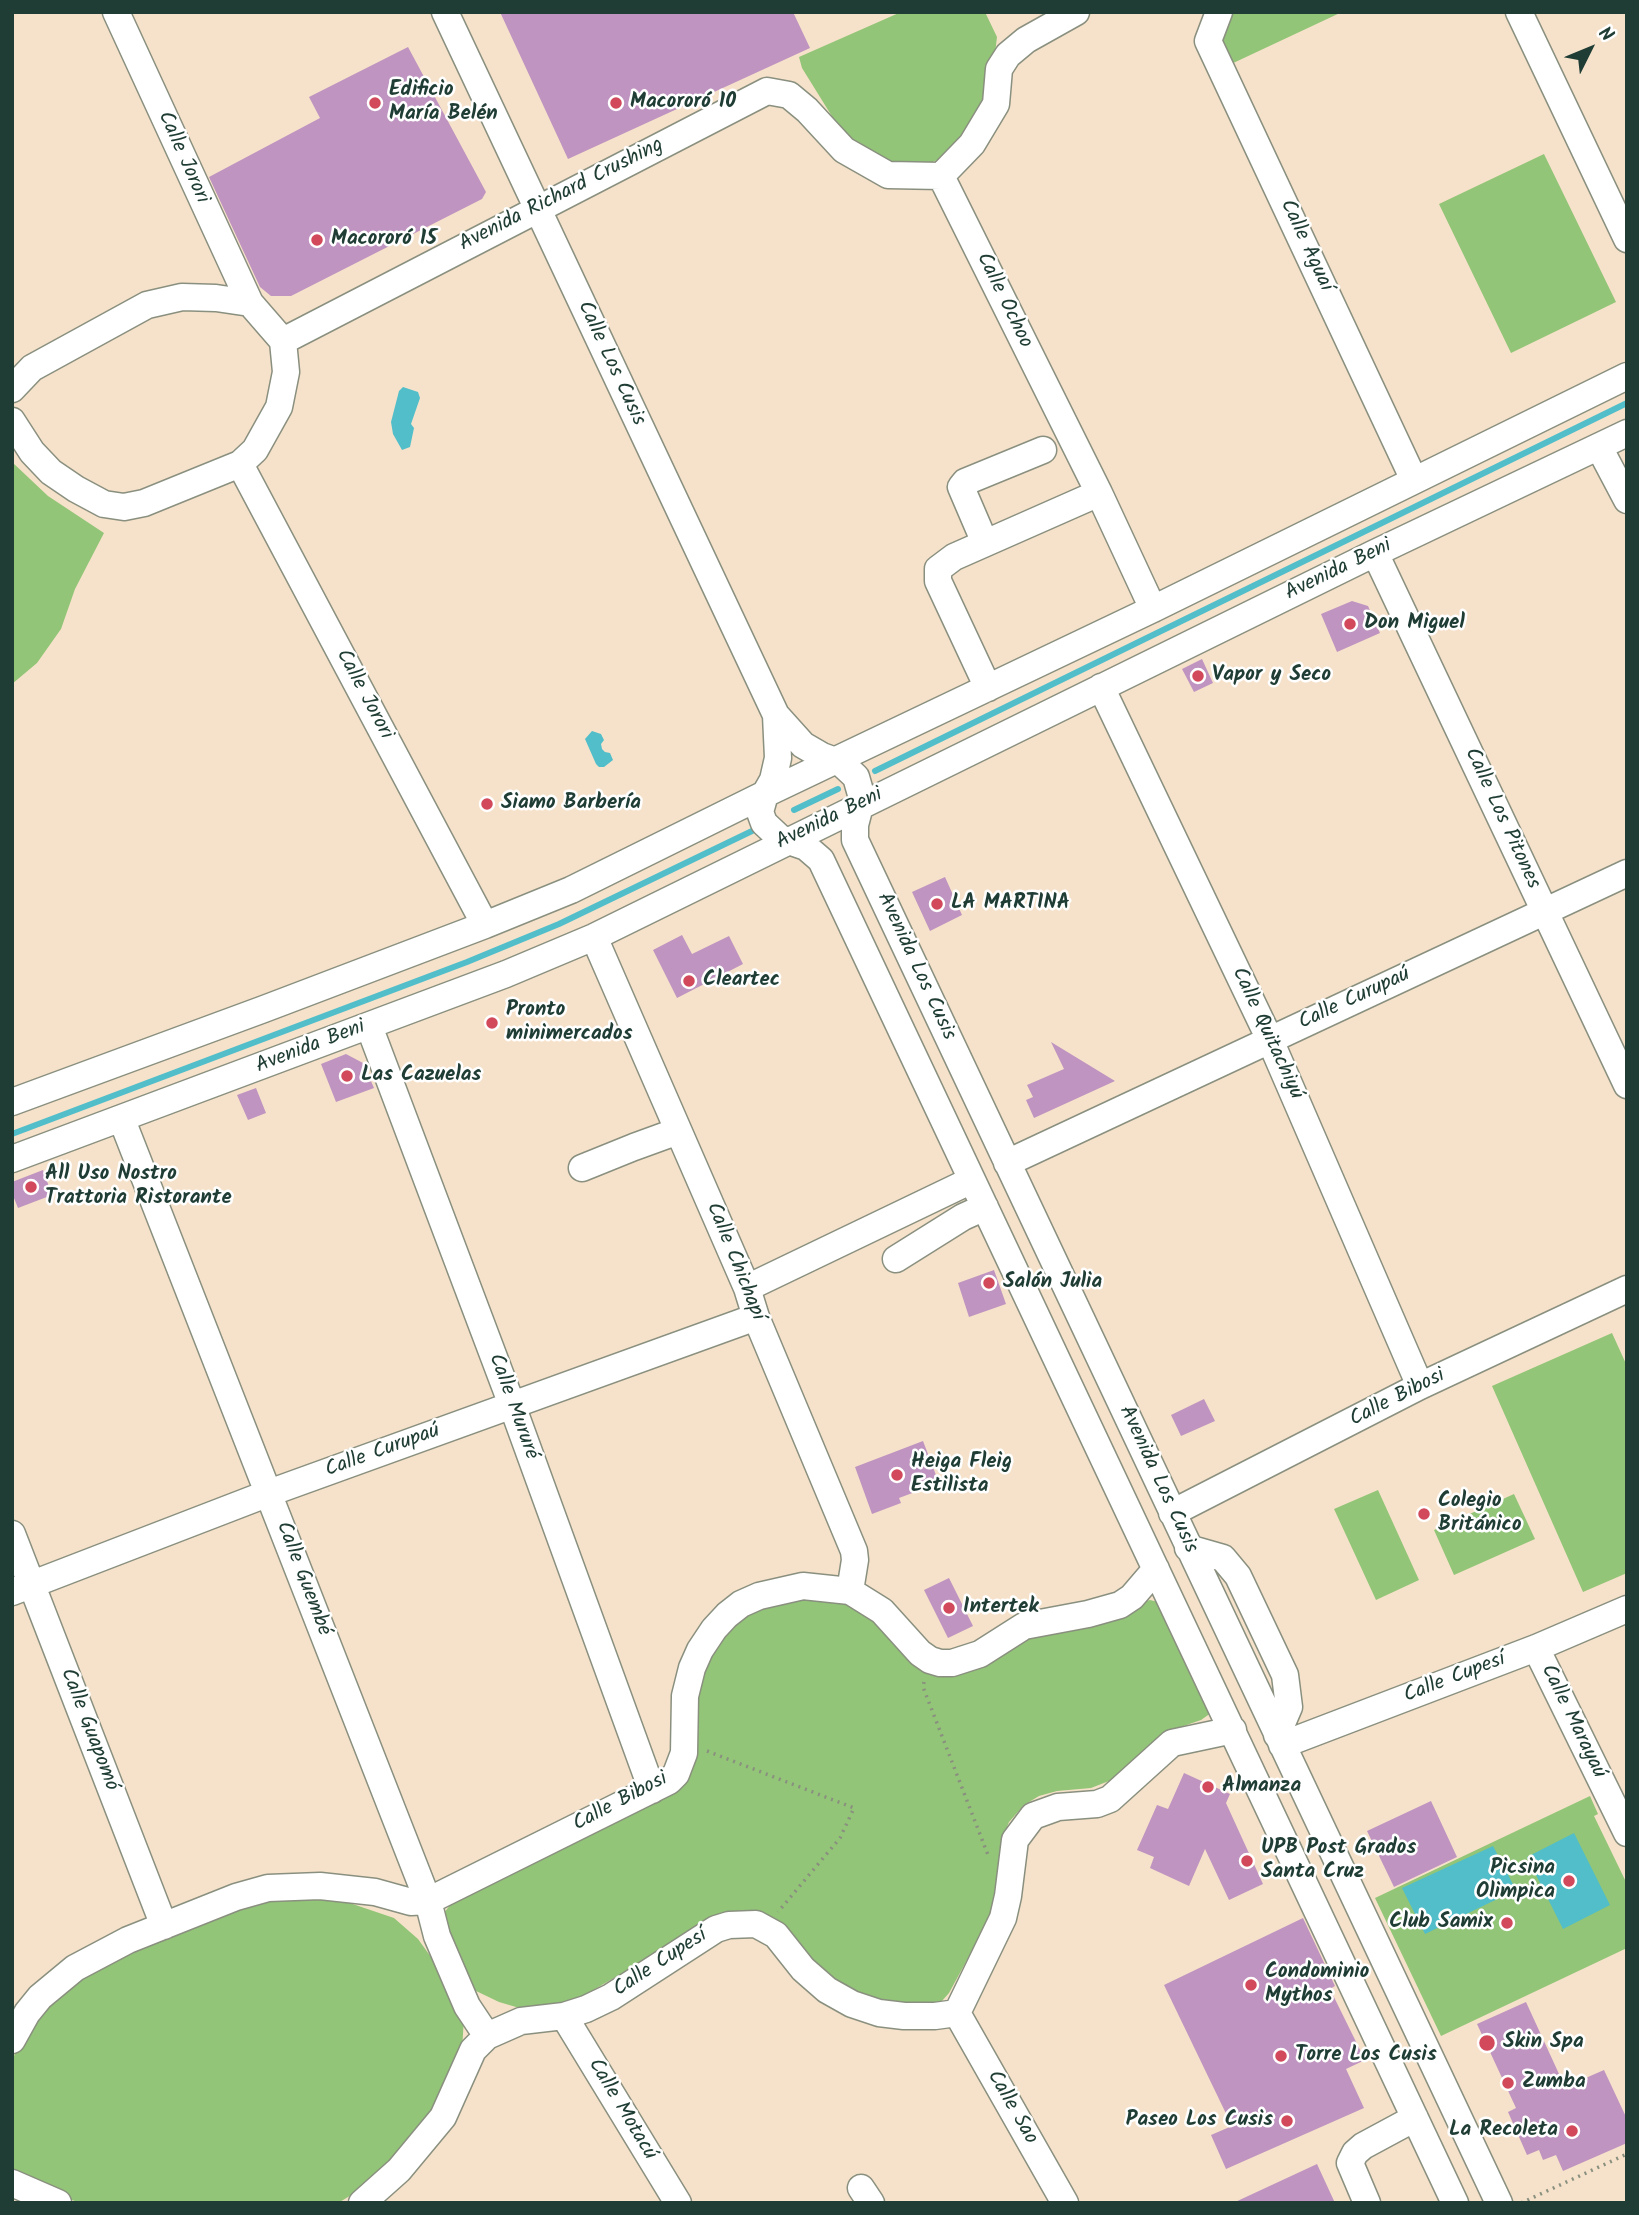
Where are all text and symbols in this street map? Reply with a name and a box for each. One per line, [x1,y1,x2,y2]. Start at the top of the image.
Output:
north arrow [1555,14,1625,84]
text: N [1590,20,1620,49]
place label: Edificio María Belén [389,78,498,128]
place label: Macororó 10 [630,90,736,116]
marker: Edificio María Belén [367,95,383,111]
marker: Macororó 10 [608,95,624,111]
street label: Calle Jorori [150,108,214,208]
street label: Avenida Richard Crushing [456,134,668,258]
street label: Calle Aguaí [1273,196,1337,296]
place label: Macororó 15 [331,227,437,253]
marker: Macororó 15 [309,232,325,248]
street label: Calle Ochoo [969,249,1037,353]
street label: Calle Los Cusis [570,298,650,430]
street label: Avenida Beni [1282,534,1396,608]
place label: Don Miguel [1364,611,1465,637]
marker: Don Miguel [1342,616,1358,632]
street label: Calle Jorori [329,646,397,744]
place label: Vapor y Seco [1212,663,1331,689]
marker: Vapor y Seco [1190,668,1206,684]
street label: Calle Los Pitones [1457,745,1545,893]
street label: Avenida Beni [773,783,887,857]
place label: Siamo Barbería [501,791,641,817]
marker: Siamo Barbería [479,796,495,812]
street label: Avenida Los Cusis [870,889,960,1045]
place label: LA MARTINA [951,891,1070,917]
marker: LA MARTINA [929,896,945,912]
street label: Calle Curupaú [1295,963,1415,1037]
street label: Calle Quitachiyú [1224,964,1308,1104]
place label: Cleartec [703,968,780,994]
marker: Cleartec [681,973,697,989]
place label: Pronto minimercados [506,998,632,1048]
marker: Pronto minimercados [484,1015,500,1031]
street label: Avenida Beni [253,1016,369,1080]
place label: Las Cazuelas [361,1063,481,1089]
marker: Las Cazuelas [339,1068,355,1084]
place label: All Uso Nostro Trattoria Ristorante [45,1162,232,1212]
marker: All Uso Nostro Trattoria Ristorante [23,1179,39,1195]
street label: Calle Chichapí [699,1199,769,1325]
place label: Salón Julia [1003,1270,1102,1296]
marker: Salón Julia [981,1275,997,1291]
street label: Calle Mururé [481,1351,543,1463]
street label: Calle Bibosi [1346,1364,1450,1434]
street label: Avenida Los Cusis [1112,1402,1202,1558]
street label: Calle Curupaú [322,1420,444,1484]
place label: Heiga Fleig Estilista [911,1450,1012,1500]
marker: Heiga Fleig Estilista [889,1467,905,1483]
place label: Colegio Británico [1438,1489,1521,1539]
marker: Colegio Británico [1416,1506,1432,1522]
street label: Calle Guembé [269,1519,335,1639]
place label: Intertek [963,1595,1039,1621]
marker: Intertek [941,1600,957,1616]
street label: Calle Cupesí [1401,1648,1509,1710]
street label: Calle Marayaú [1534,1661,1610,1783]
street label: Calle Guapomó [53,1665,123,1795]
street label: Calle Bibosi [569,1768,673,1838]
place label: Almanza [1222,1774,1301,1800]
marker: Almanza [1200,1779,1216,1795]
place label: UPB Post Grados Santa Cruz [1261,1836,1416,1886]
marker: UPB Post Grados Santa Cruz [1239,1853,1255,1869]
place label: Picsina Olimpica [1476,1856,1555,1906]
marker: Picsina Olimpica [1561,1873,1577,1889]
place label: Club Samix [1389,1910,1493,1936]
marker: Club Samix [1499,1915,1515,1931]
street label: Calle Cupesí [609,1924,713,2004]
place label: Condominio Mythos [1265,1960,1369,2010]
marker: Condominio Mythos [1243,1977,1259,1993]
place label: Skin Spa [1503,2030,1584,2056]
marker: Skin Spa [1477,2033,1497,2053]
place label: Torre Los Cusis [1295,2043,1437,2069]
marker: Torre Los Cusis [1273,2048,1289,2064]
street label: Calle Motacú [581,2055,661,2165]
street label: Calle Sao [980,2067,1042,2149]
place label: Zumba [1522,2070,1586,2096]
marker: Zumba [1500,2075,1516,2091]
place label: Paseo Los Cusis [1126,2108,1273,2134]
marker: Paseo Los Cusis [1279,2113,1295,2129]
place label: La Recoleta [1449,2118,1558,2144]
marker: La Recoleta [1564,2123,1580,2139]

